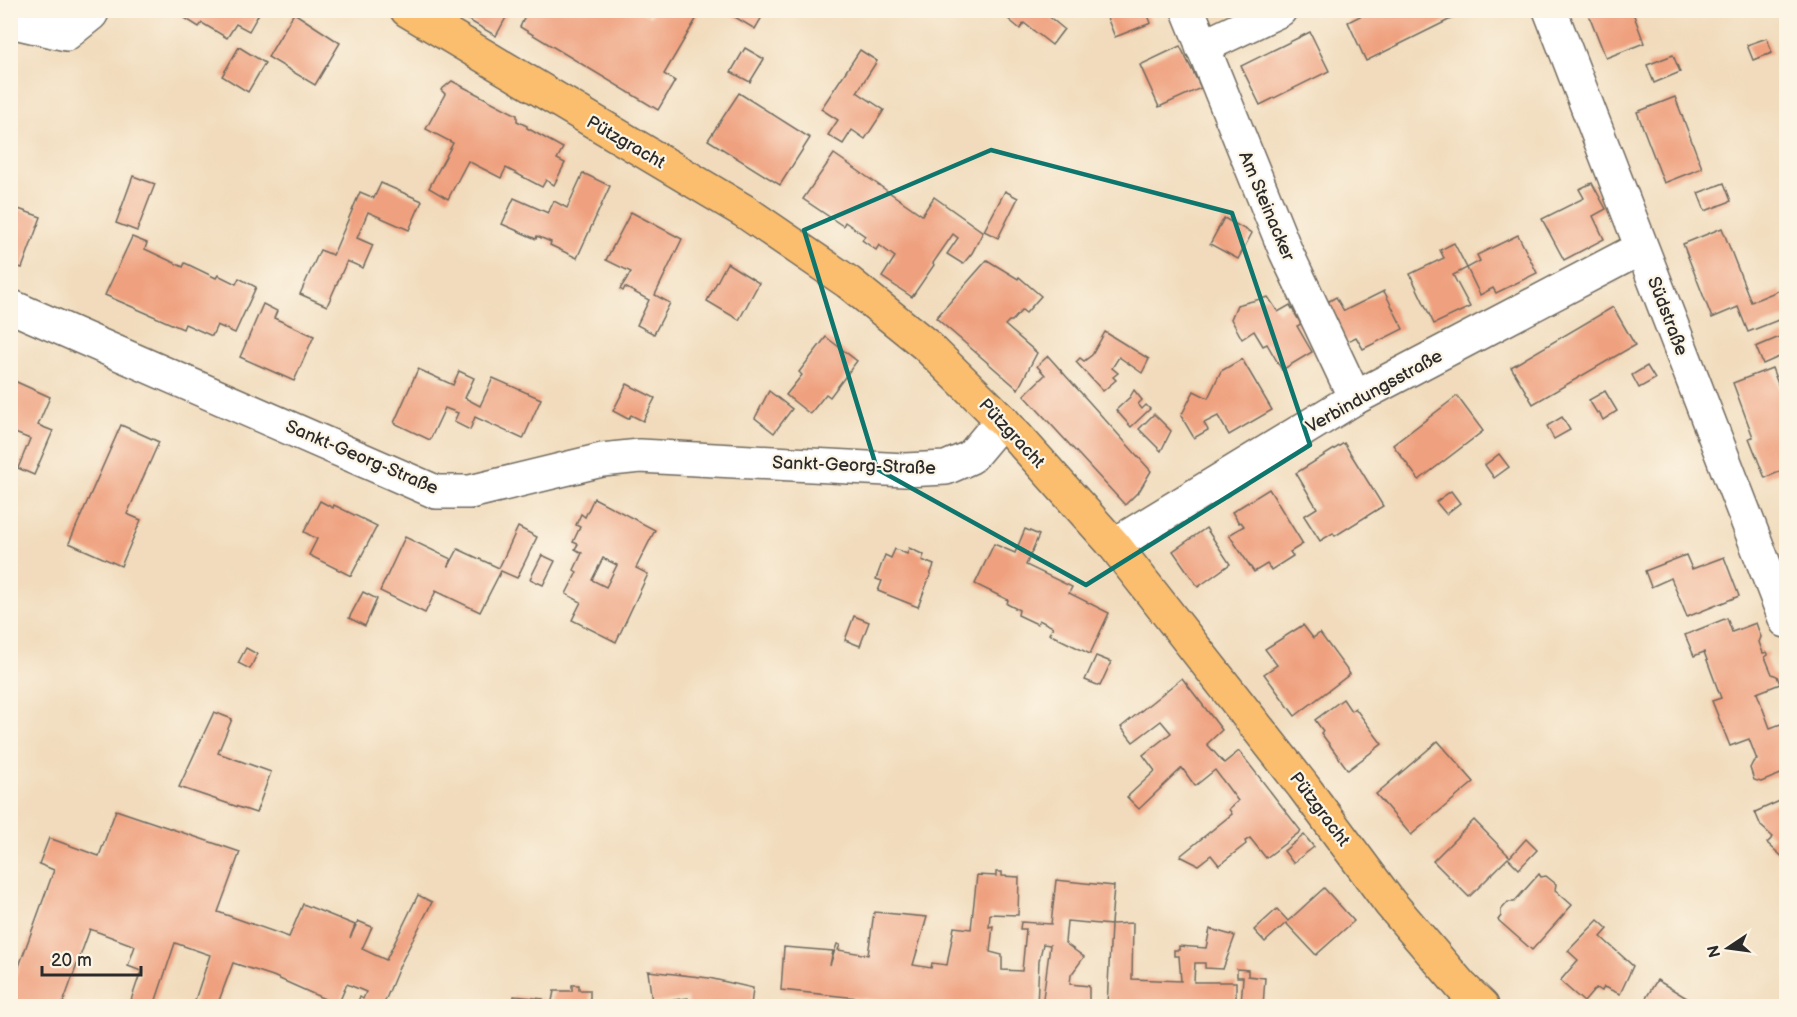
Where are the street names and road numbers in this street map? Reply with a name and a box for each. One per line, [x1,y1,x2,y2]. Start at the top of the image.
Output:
street label: Pützgracht [583,112,669,174]
street label: Am Steinacker [1234,148,1299,264]
street label: Südstraße [1643,274,1692,359]
street label: Verbindungsstraße [1302,345,1446,438]
street label: Pützgracht [974,394,1049,473]
street label: Sankt-Georg-Straße [282,416,442,499]
street label: Sankt-Georg-Straße [772,452,936,479]
street label: Pützgracht [1285,768,1354,851]

